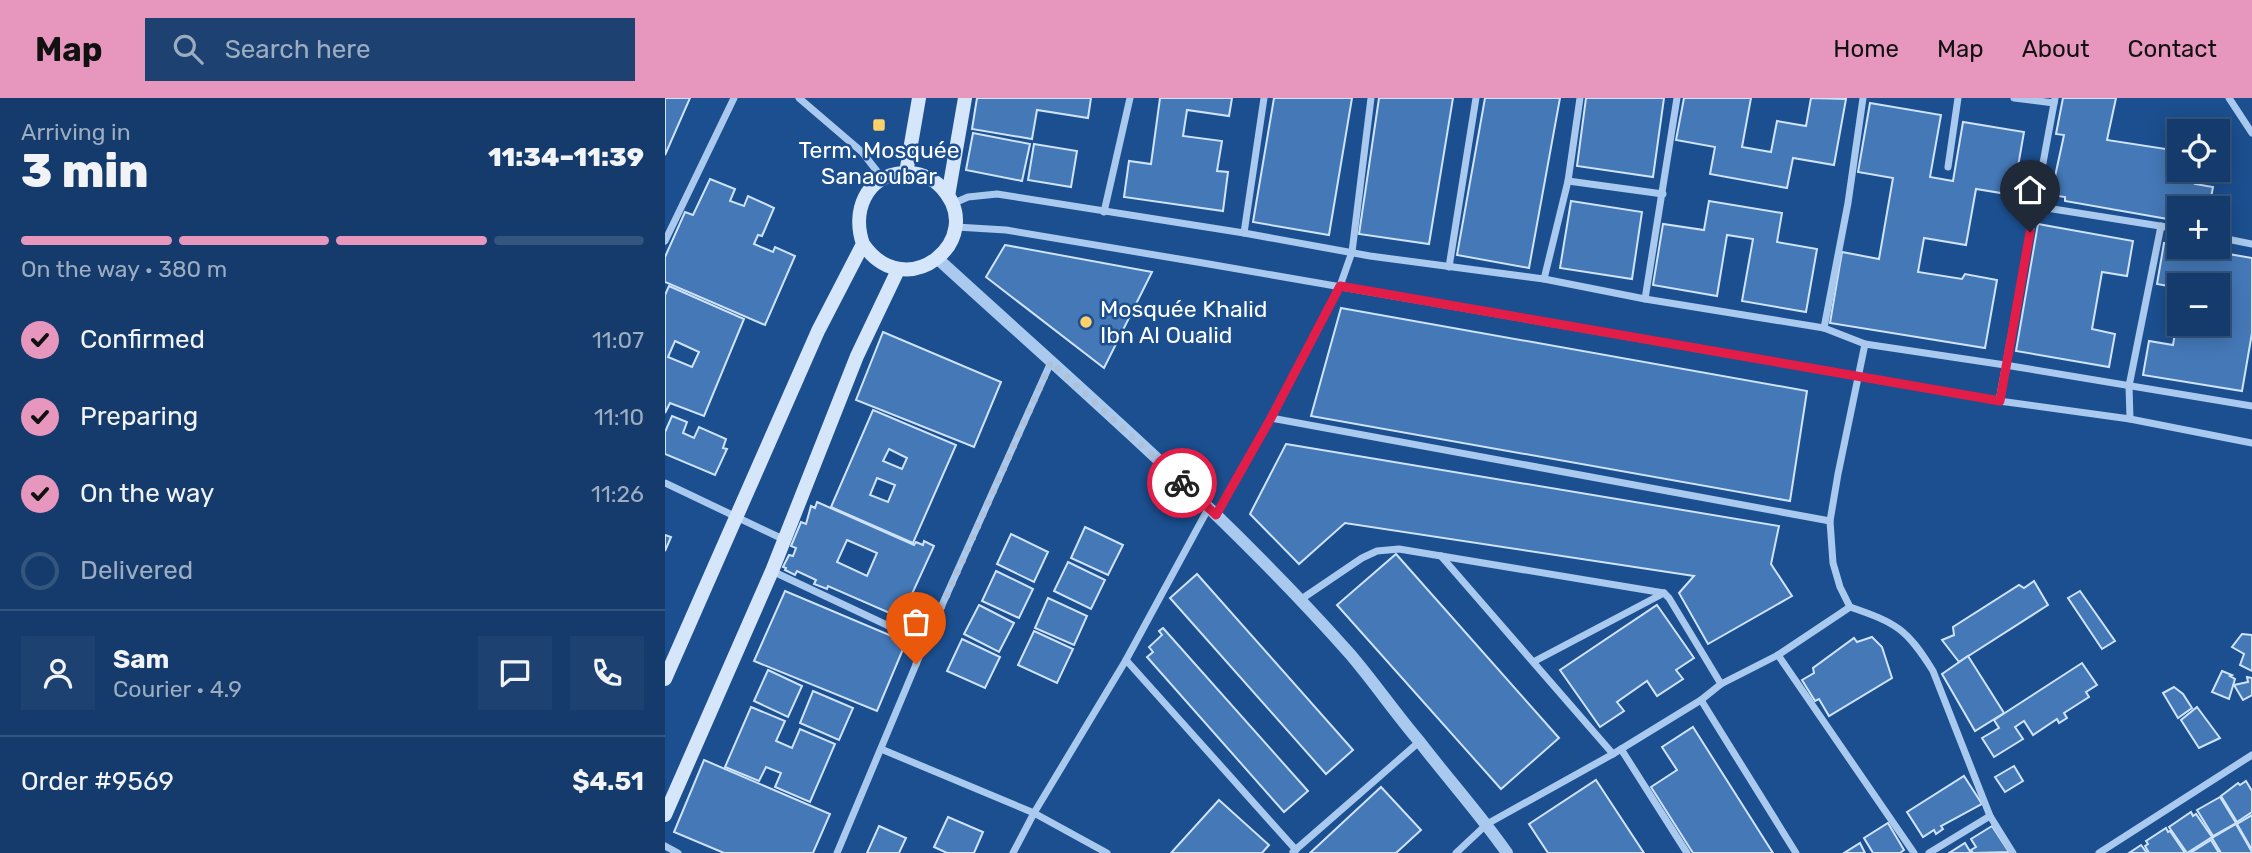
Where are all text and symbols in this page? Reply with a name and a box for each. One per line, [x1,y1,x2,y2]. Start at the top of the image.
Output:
search box [145,18,635,81]
text: Map [35,30,103,69]
icon: search [169,30,207,68]
text: Search here [225,34,370,65]
text: Home [1833,35,1899,63]
text: Map [1937,35,1984,63]
text: About [2022,35,2090,63]
text: Contact [2128,35,2217,63]
marker: Term. Mosquée Sanaoubar [871,117,887,133]
text: Arriving in [21,118,131,146]
map controls [2167,119,2230,336]
button: locate [2167,119,2230,182]
place label: Term. Mosquée Sanaoubar [798,136,960,190]
text: 11:34–11:39 [488,142,644,173]
text: 3 min [21,144,149,199]
pin [2000,160,2060,232]
icon: home [2011,171,2049,209]
button: + [2167,196,2230,259]
text: On the way · 380 m [21,255,227,283]
button: − [2167,273,2230,336]
place label: Mosquée Khalid Ibn Al Oualid [1100,295,1268,349]
marker: Mosquée Khalid Ibn Al Oualid [1078,314,1094,330]
icon: check [21,321,59,359]
text: Confirmed [80,324,205,355]
text: 11:07 [592,326,644,354]
icon: check [21,398,59,436]
text: Preparing [80,401,198,432]
text: 11:10 [594,403,644,431]
courier [1147,448,1217,518]
icon: bike [1163,464,1201,502]
icon: check [21,475,59,513]
text: On the way [80,478,214,509]
text: 11:26 [591,480,644,508]
text: Delivered [80,555,193,586]
pin [886,592,946,664]
icon: bag [897,603,935,641]
button: person [21,636,95,710]
button: chat [478,636,552,710]
button: phone [570,636,644,710]
text: Sam [113,644,169,675]
text: Courier · 4.9 [113,675,242,703]
text: Order #9569 [21,766,174,797]
text: $4.51 [572,766,644,797]

